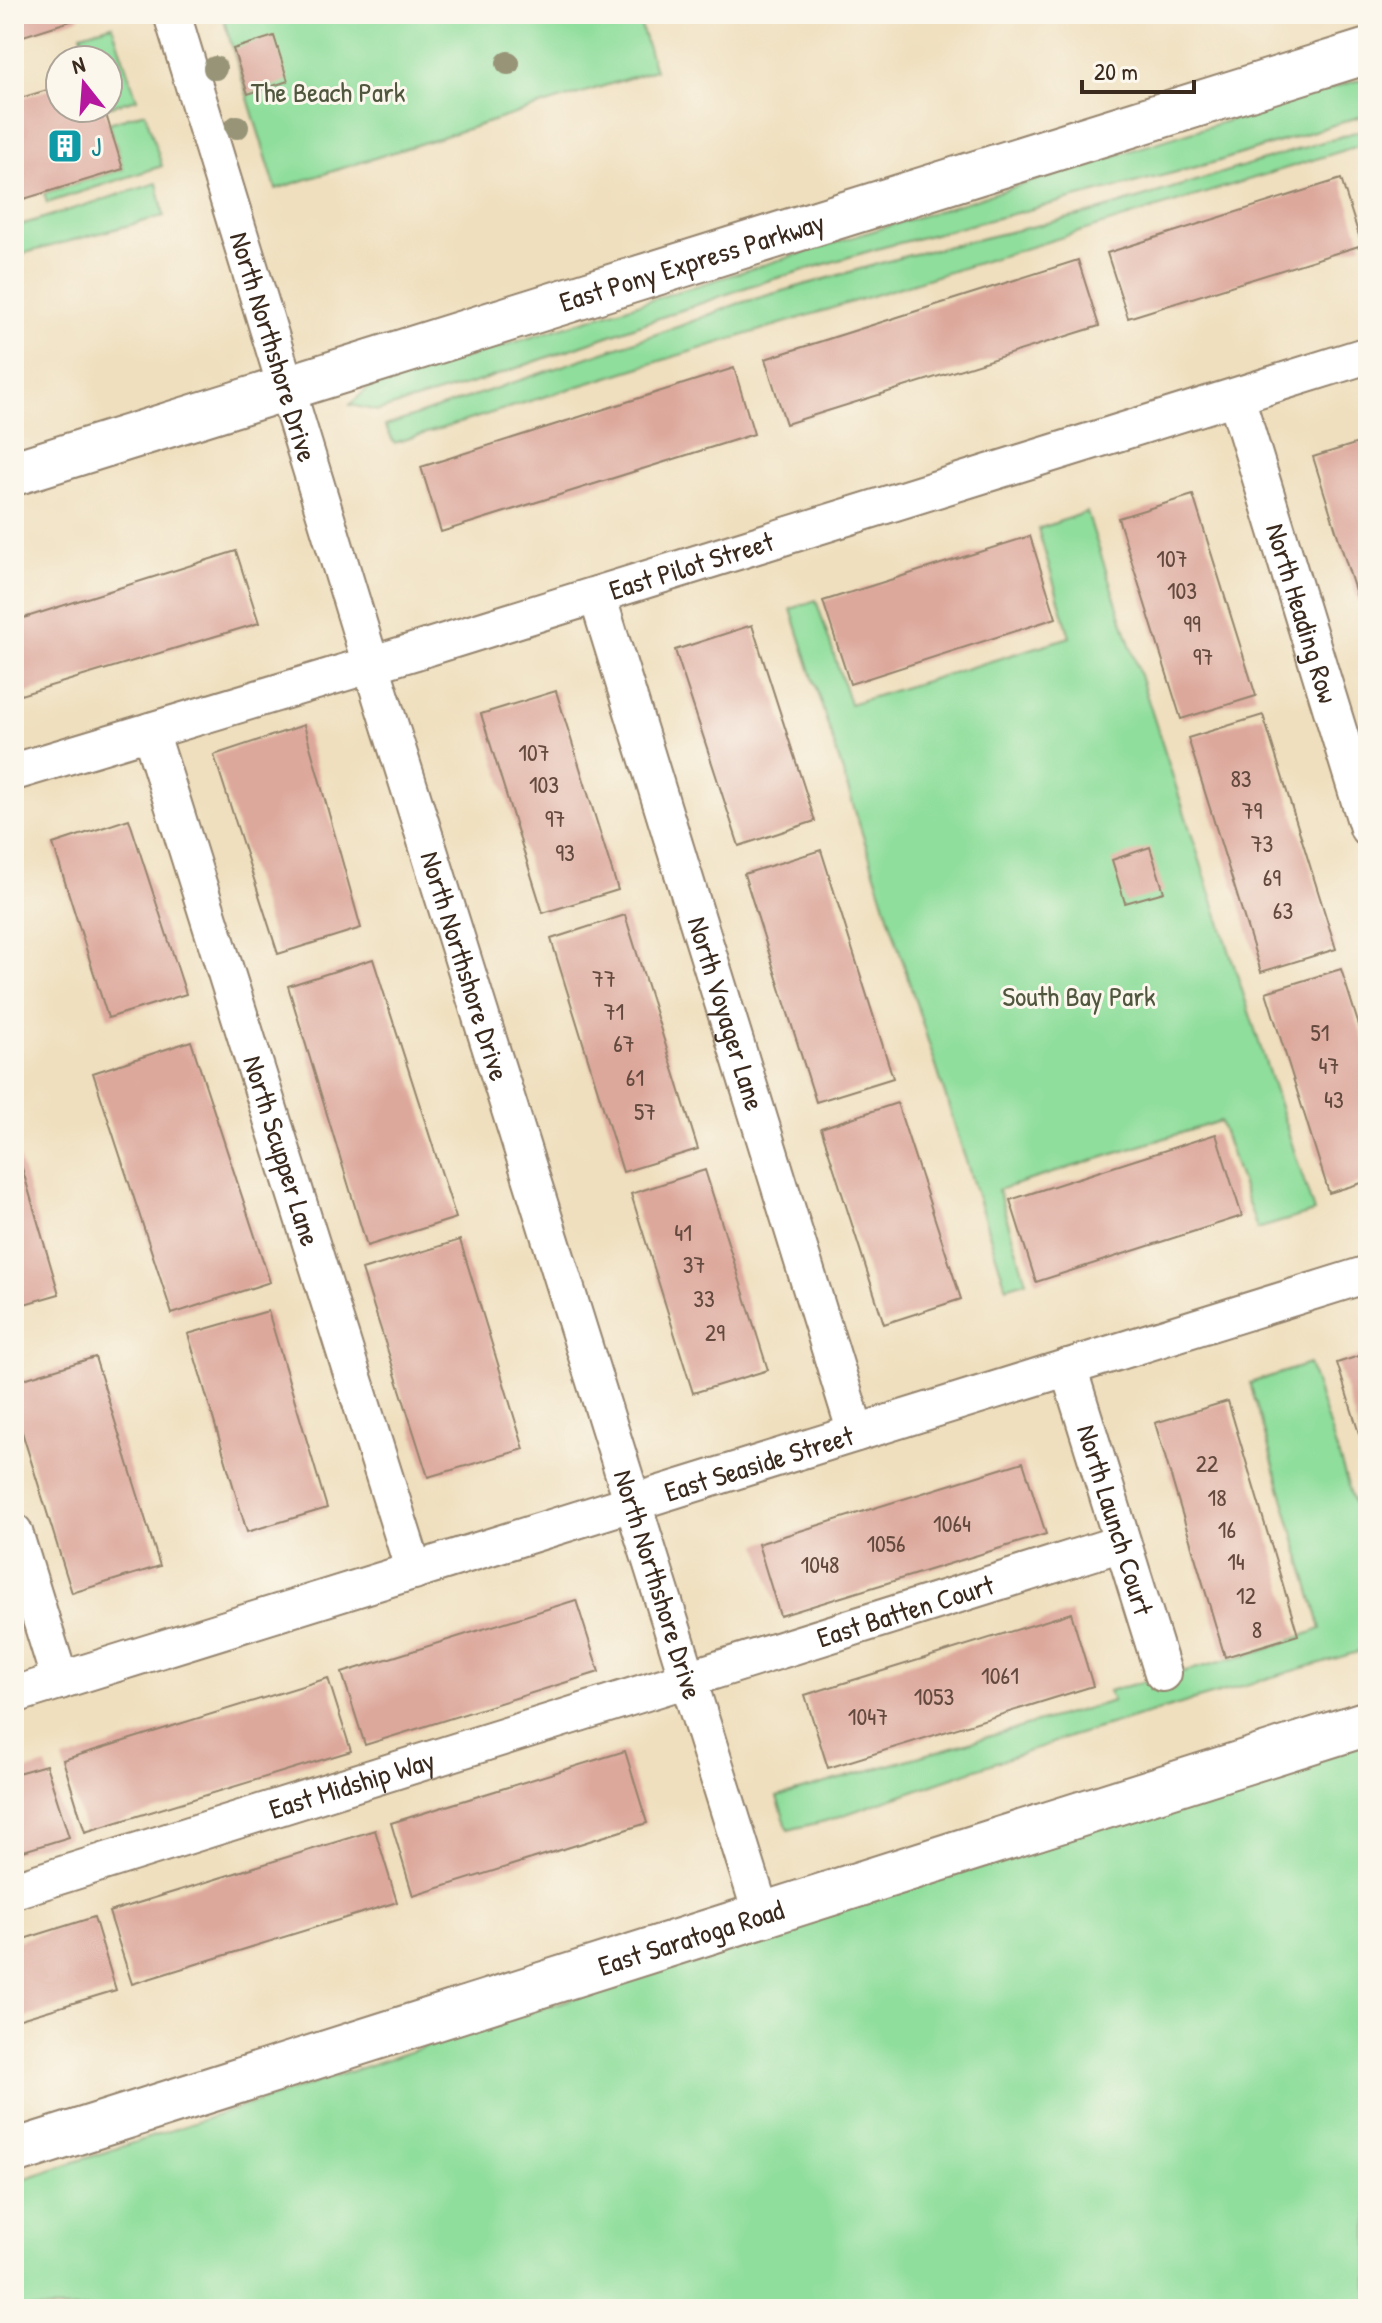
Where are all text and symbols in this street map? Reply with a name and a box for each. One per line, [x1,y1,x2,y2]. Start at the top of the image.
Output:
north arrow [44,44,124,124]
scale bar [1082,44,1194,94]
text: N [68,49,88,81]
text: 20 m [1094,55,1138,87]
park label: The Beach Park [251,73,406,111]
building icon: J [46,127,84,165]
place label: J [91,127,101,165]
street label: East Pony Express Parkway [555,203,829,321]
street label: North Northshore Drive [221,227,327,466]
street label: North Heading Row [1257,519,1348,708]
street label: East Pilot Street [604,522,778,609]
house number: 107 [1156,542,1188,574]
house number: 103 [1167,574,1197,606]
house number: 99 [1183,607,1201,639]
house number: 97 [1193,640,1213,672]
house number: 107 [518,736,550,768]
house number: 83 [1230,762,1252,794]
house number: 103 [529,768,559,800]
house number: 79 [1242,794,1263,826]
house number: 97 [545,802,565,834]
house number: 73 [1251,827,1273,859]
house number: 93 [555,836,575,868]
street label: North Northshore Drive [411,847,519,1085]
house number: 69 [1263,861,1281,893]
house number: 63 [1273,894,1293,926]
street label: North Voyager Lane [679,912,774,1115]
house number: 77 [592,962,616,994]
park label: South Bay Park [1002,977,1156,1015]
house number: 71 [604,995,624,1027]
house number: 51 [1311,1016,1329,1048]
house number: 67 [613,1027,635,1059]
house number: 47 [1319,1049,1339,1081]
street label: North Scupper Lane [234,1051,330,1251]
house number: 61 [626,1061,644,1093]
house number: 43 [1324,1083,1344,1115]
house number: 57 [634,1095,656,1127]
house number: 41 [674,1216,692,1248]
house number: 37 [683,1248,705,1280]
house number: 33 [693,1282,715,1314]
house number: 29 [705,1316,725,1348]
street label: East Seaside Street [660,1416,858,1511]
street label: North Launch Court [1068,1420,1163,1620]
house number: 22 [1196,1447,1218,1479]
street label: North Northshore Drive [605,1465,712,1704]
house number: 18 [1207,1481,1227,1513]
house number: 1064 [933,1507,971,1539]
house number: 16 [1218,1513,1236,1545]
house number: 1056 [866,1527,906,1559]
house number: 14 [1227,1545,1245,1577]
house number: 1048 [801,1548,839,1580]
street label: East Batten Court [812,1565,999,1656]
house number: 12 [1236,1579,1256,1611]
house number: 8 [1252,1613,1262,1645]
house number: 1061 [981,1659,1019,1691]
house number: 1053 [914,1680,954,1712]
house number: 1047 [848,1700,888,1732]
street label: East Midship Way [264,1740,439,1828]
street label: East Saratoga Road [593,1890,788,1985]

